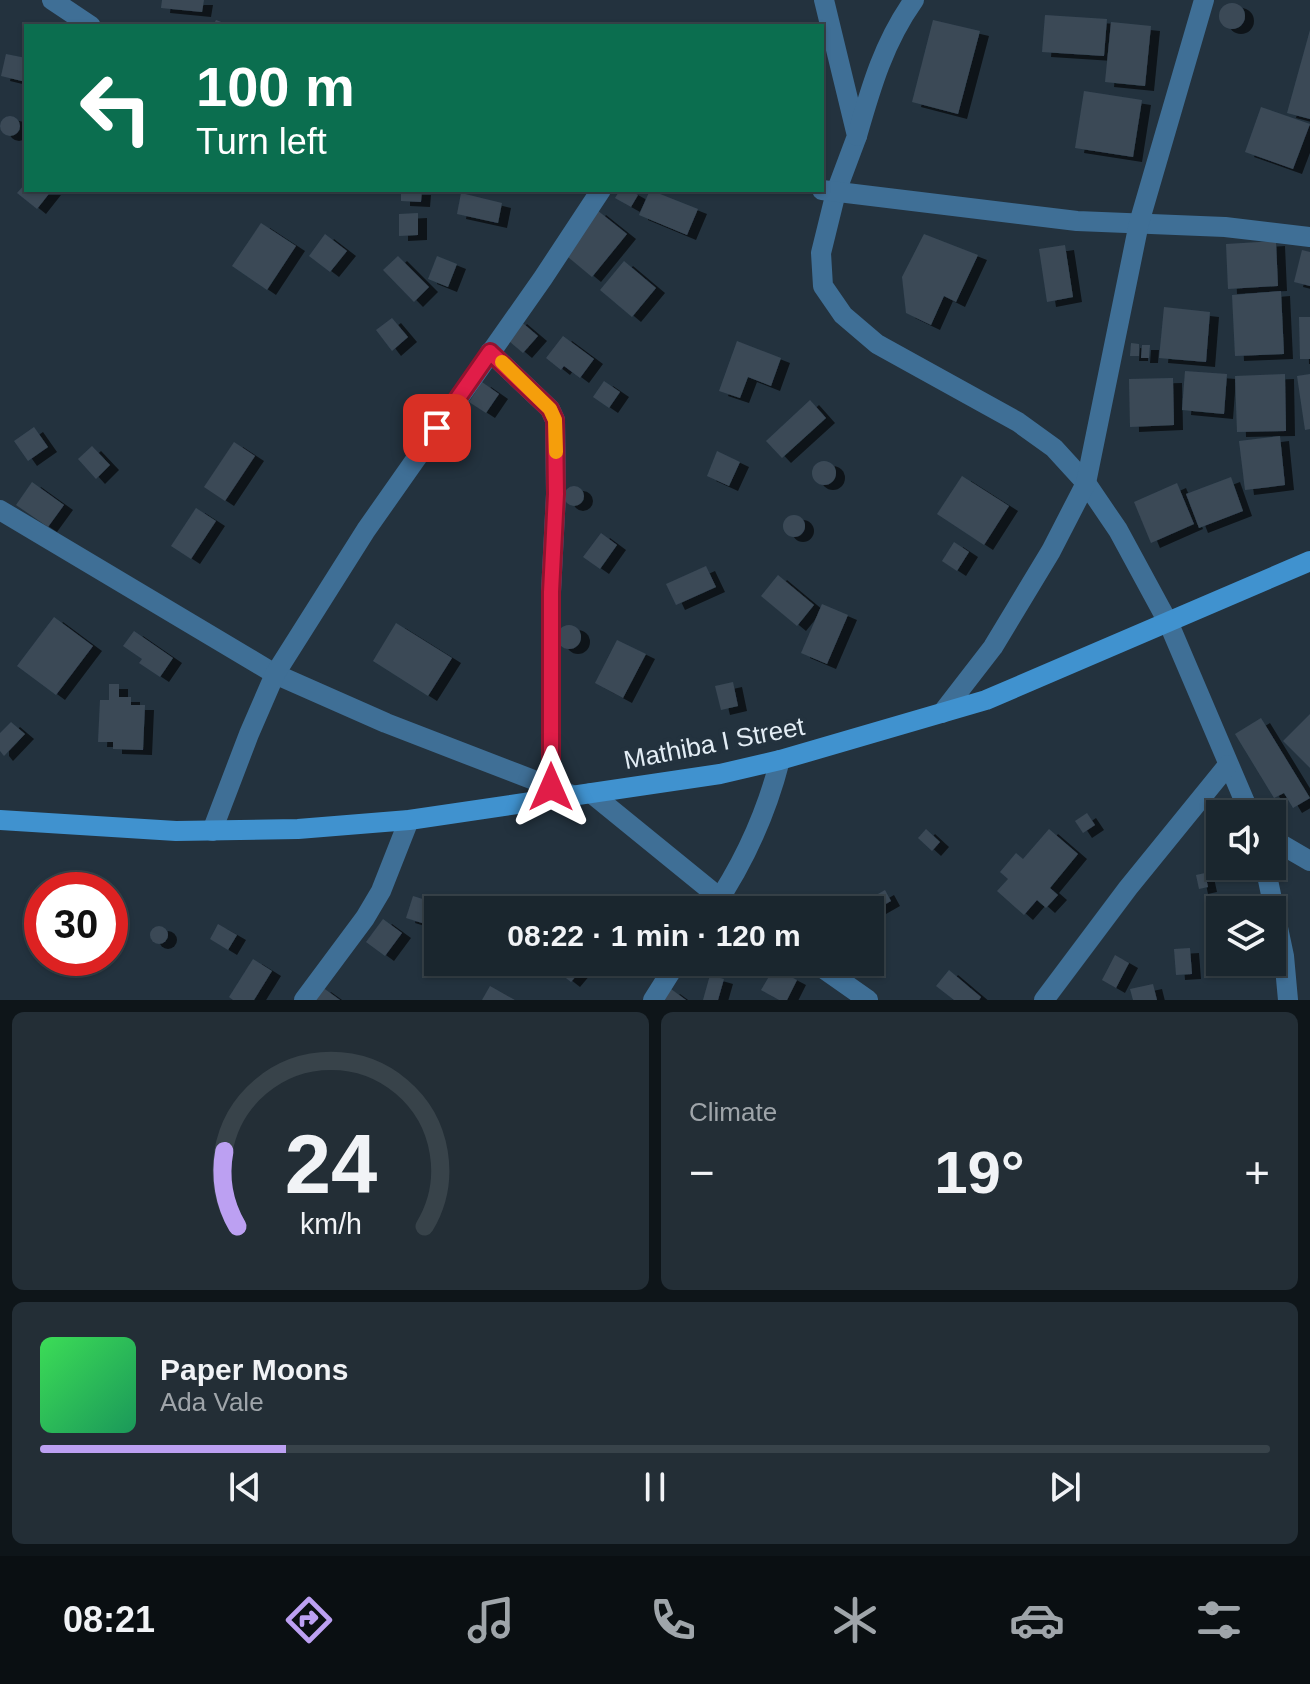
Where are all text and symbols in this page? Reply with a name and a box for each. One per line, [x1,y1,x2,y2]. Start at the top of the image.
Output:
text: 100 m [196,55,355,118]
icon: left [64,56,168,160]
text: Turn left [196,121,327,162]
pin [403,394,471,462]
icon: arrive [415,406,459,450]
street label: Mathiba I Street [621,711,808,775]
position arrow [509,745,593,829]
map controls [1206,800,1286,976]
button: sound [1206,800,1286,880]
speed limit sign: 30 [24,872,128,976]
button: layers [1206,896,1286,976]
text: 08:22 · 1 min · 120 m [507,919,801,952]
text: Climate [689,1097,777,1127]
text: 24 [284,1118,377,1211]
text: 19° [934,1139,1025,1206]
text: − [689,1148,715,1197]
text: + [1244,1148,1270,1197]
text: km/h [300,1208,361,1240]
text: Paper Moons [160,1353,348,1386]
text: Ada Vale [160,1387,264,1417]
icon: previous [223,1465,267,1509]
icon: pause [633,1465,677,1509]
icon: next [1043,1465,1087,1509]
icon: directions [281,1592,337,1648]
icon: music [463,1592,519,1648]
icon: phone [645,1592,701,1648]
icon: climate [827,1592,883,1648]
icon: car [1009,1592,1065,1648]
icon: filters [1191,1592,1247,1648]
text: 08:21 [63,1599,155,1640]

